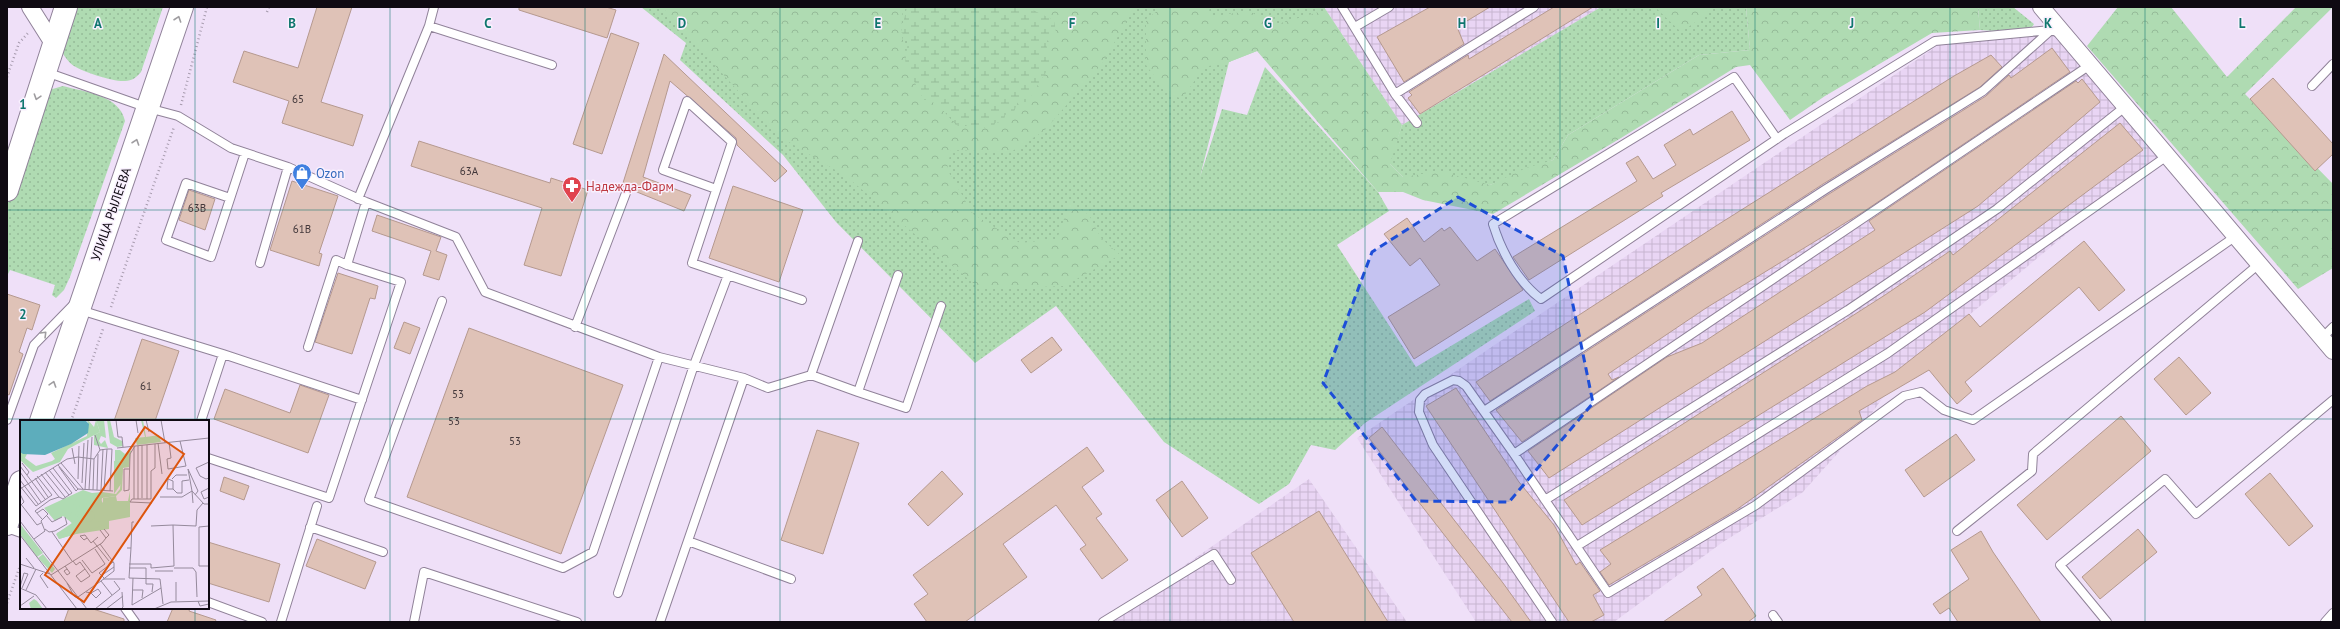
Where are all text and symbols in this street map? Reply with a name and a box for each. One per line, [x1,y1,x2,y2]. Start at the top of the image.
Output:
text: A [94,15,102,32]
one-way arrow [173,15,182,22]
text: B [288,15,296,32]
text: C [484,15,492,32]
text: D [678,15,686,32]
text: E [875,15,882,32]
text: F [1069,15,1076,32]
text: G [1264,15,1272,32]
text: H [1458,15,1466,32]
text: I [1656,15,1660,32]
text: J [1849,15,1854,32]
text: K [2044,15,2052,32]
text: L [2239,15,2246,32]
house number: 65 [292,92,304,106]
one-way arrow [33,94,42,101]
text: 1 [19,96,27,113]
one-way arrow [132,138,140,145]
shop icon: Ozon [291,162,313,190]
house number: 63А [460,164,479,178]
street label: УЛИЦА РЫЛЕЕВА [87,165,135,263]
place label: Ozon [316,165,344,182]
pharmacy icon: Надежда-Фарм [561,175,583,203]
place label: Надежда-Фарм [586,178,674,195]
house number: 63В [188,201,206,215]
house number: 61В [293,222,311,236]
text: 2 [19,306,27,323]
one-way arrow [40,331,47,339]
house number: 61 [140,379,152,393]
one-way arrow [49,381,57,388]
house number: 53 [452,387,464,401]
house number: 53 [448,414,460,428]
inset map [20,420,209,609]
house number: 53 [509,434,521,448]

